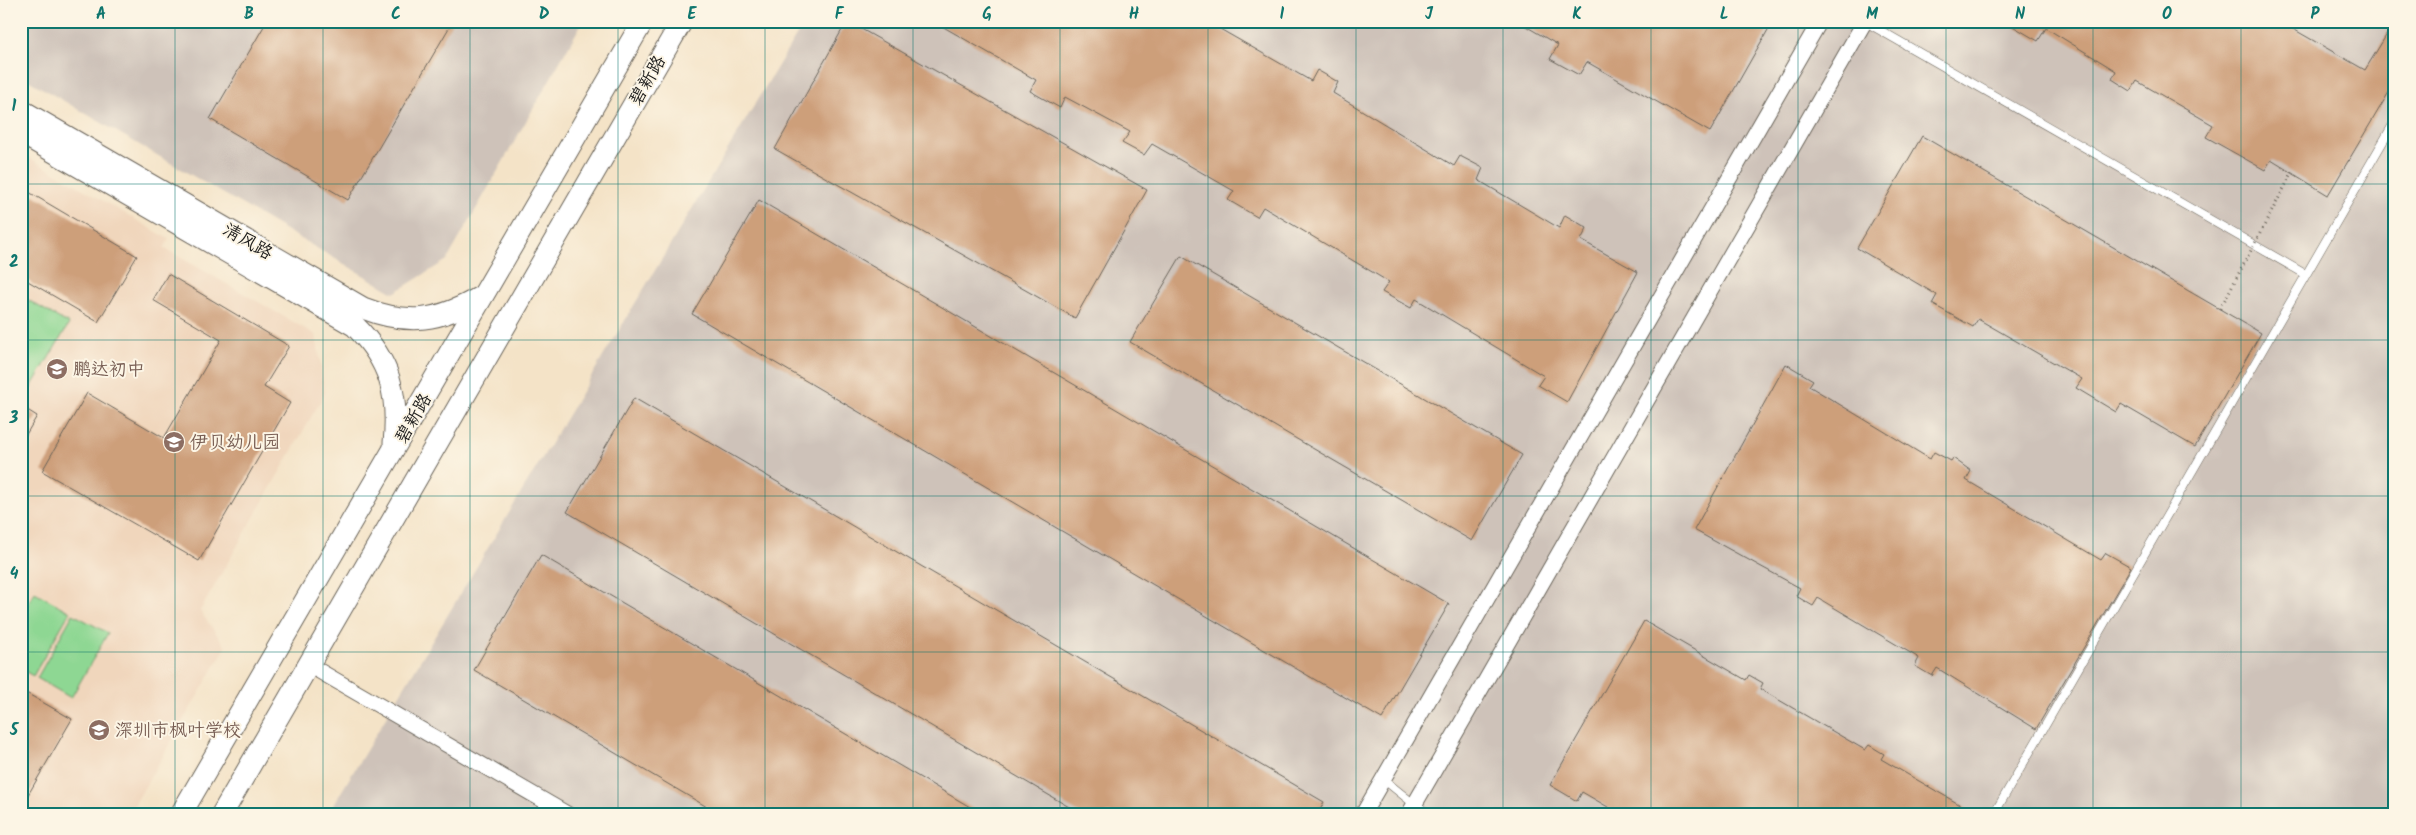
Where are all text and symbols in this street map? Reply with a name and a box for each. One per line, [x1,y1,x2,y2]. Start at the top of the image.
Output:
text: A [96,2,106,27]
text: B [244,2,254,27]
text: C [391,2,401,27]
text: D [539,2,550,27]
text: E [688,2,698,27]
text: F [835,2,845,27]
text: G [982,2,992,27]
text: H [1129,2,1139,27]
text: I [1280,2,1285,27]
text: J [1425,2,1434,27]
text: K [1572,2,1582,27]
text: L [1720,2,1728,27]
text: M [1866,2,1879,27]
text: N [2015,2,2025,27]
text: O [2162,2,2172,27]
text: P [2311,2,2321,27]
street label: 碧新路 [622,50,674,111]
text: 1 [12,94,17,119]
street label: 清风路 [217,216,278,268]
text: 2 [9,250,19,275]
place label: 鹏达初中 [73,356,145,385]
school or university icon: 鹏达初中 [45,357,69,381]
street label: 碧新路 [388,388,440,449]
text: 3 [9,406,19,431]
place label: 伊贝幼儿园 [190,429,280,458]
school or university icon: 伊贝幼儿园 [162,430,186,454]
text: 4 [10,562,19,587]
place label: 深圳市枫叶学校 [115,717,241,746]
text: 5 [9,718,20,743]
school or university icon: 深圳市枫叶学校 [87,718,111,742]

